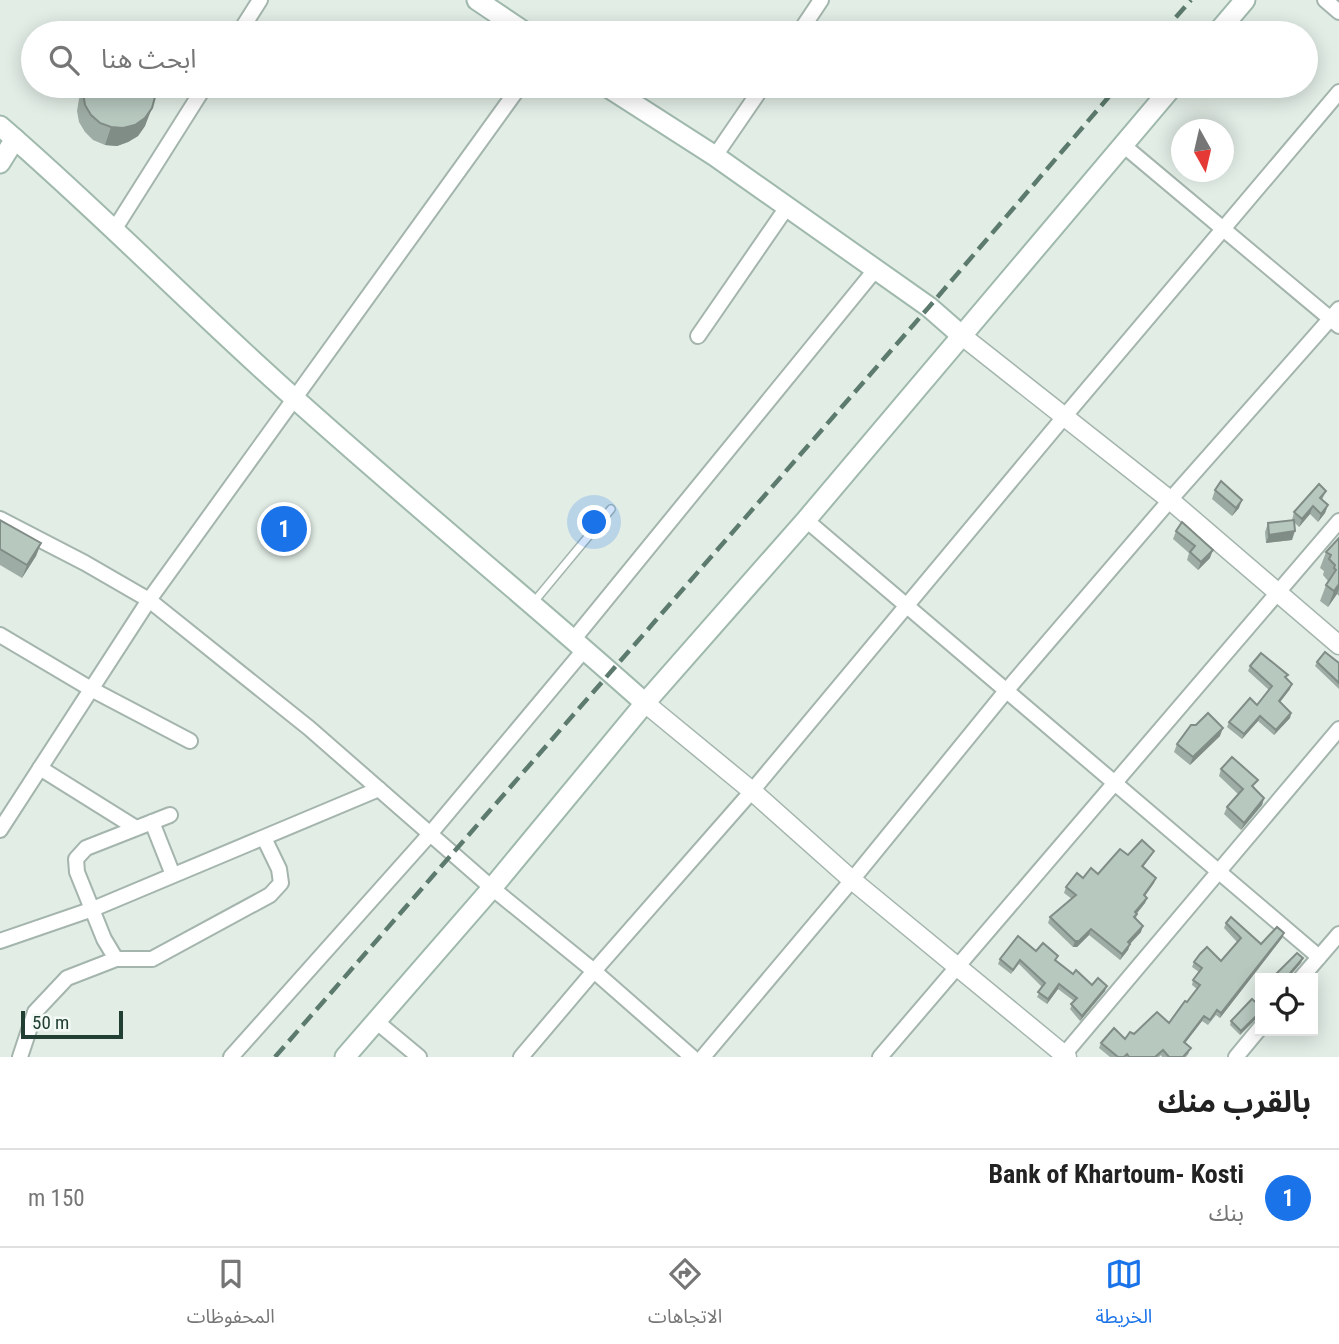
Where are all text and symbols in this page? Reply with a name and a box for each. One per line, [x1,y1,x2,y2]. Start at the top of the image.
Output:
search box [21,21,1318,98]
icon: search [45,41,83,79]
text: ابحث هنا [101,44,197,74]
north arrow [1171,119,1234,182]
pin: 1 [261,503,307,555]
your location [577,505,611,539]
map controls [1255,973,1318,1036]
button: locate [1255,973,1318,1036]
scale bar [21,1008,122,1040]
text: 50 m [32,1011,69,1034]
text: بالقرب منك [1158,1084,1311,1119]
text: Bank of Khartoum- Kosti [989,1159,1244,1189]
text: 150 m [28,1185,85,1212]
text: 1 [1282,1185,1294,1212]
text: بنك [1209,1200,1244,1227]
tab: المحفوظات [187,1255,275,1337]
tab: الاتجاهات [648,1255,722,1337]
tab: الخريطة [1095,1255,1152,1337]

